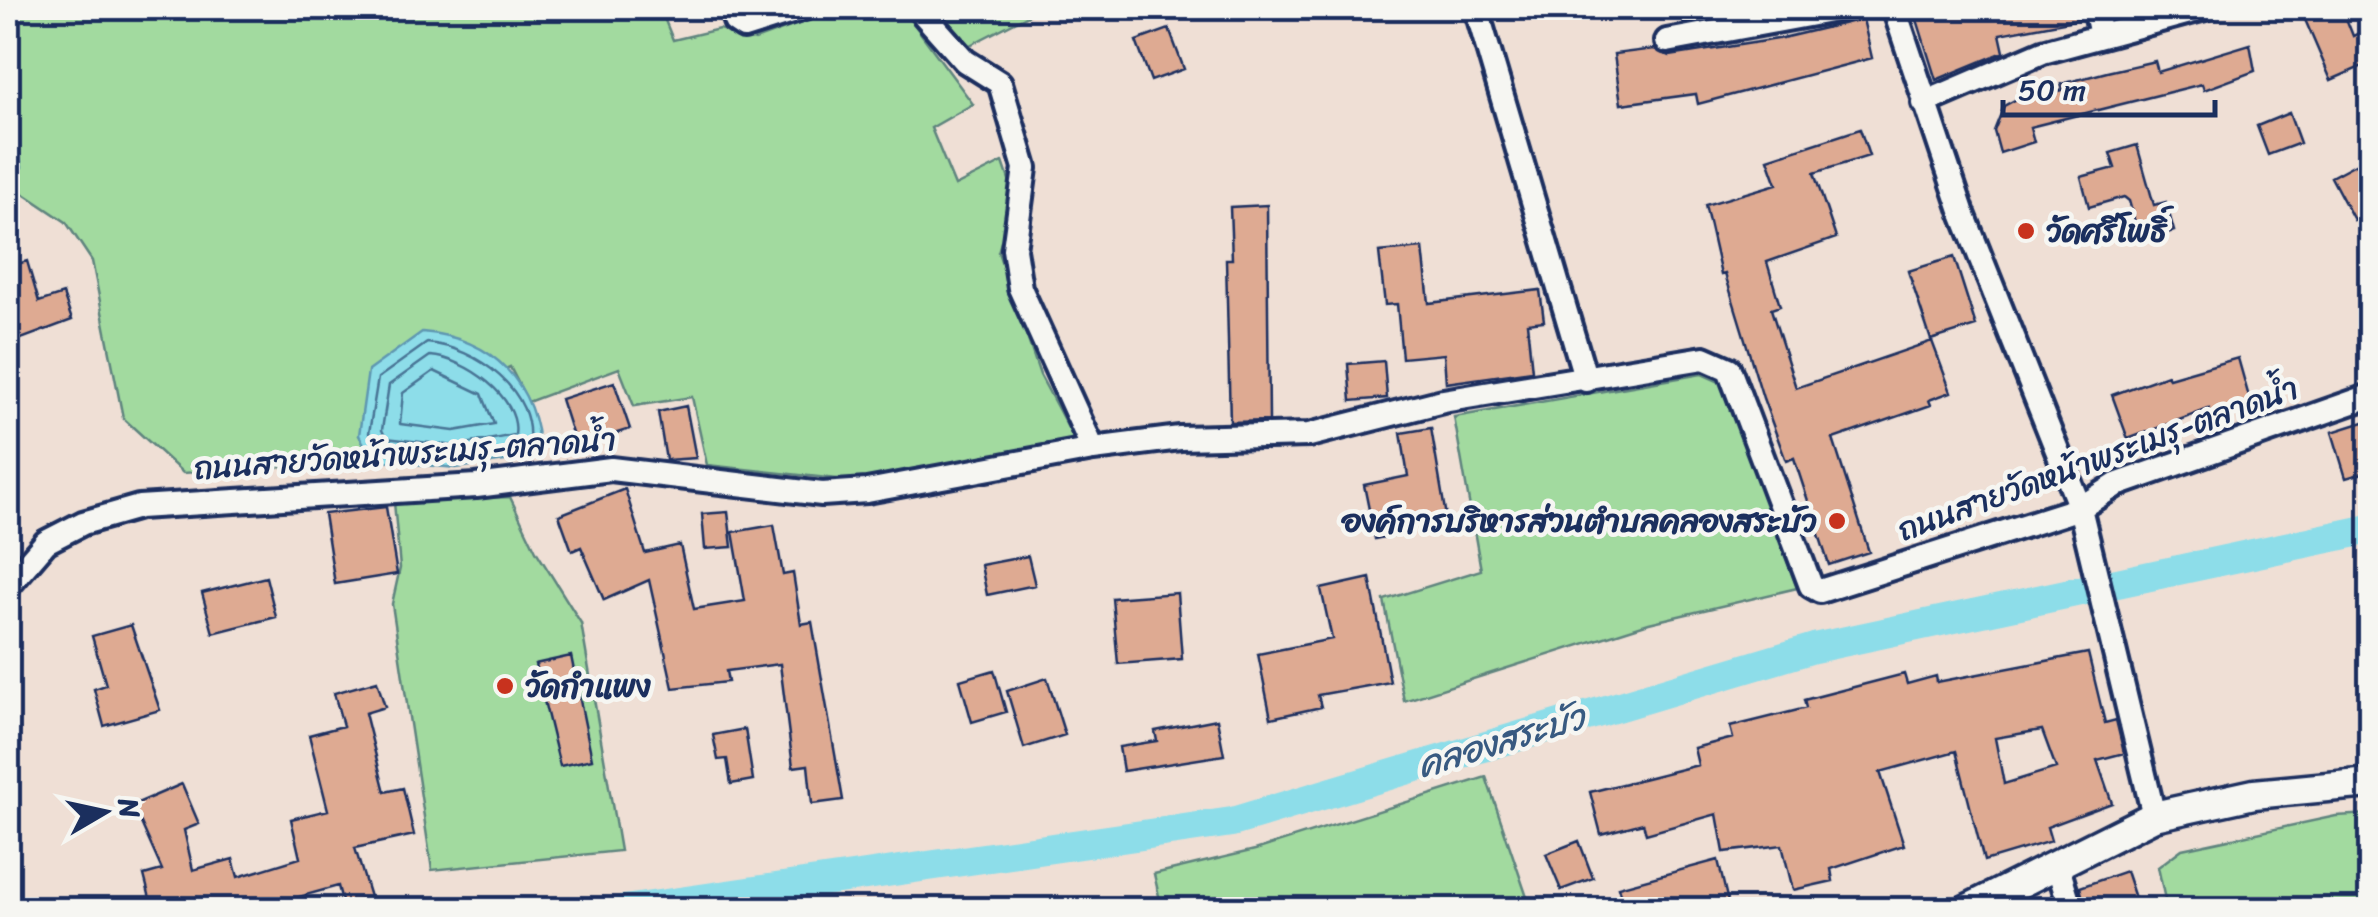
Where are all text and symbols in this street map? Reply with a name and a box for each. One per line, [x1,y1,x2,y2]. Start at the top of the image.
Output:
scale bar [2003,55,2216,117]
text: 50 m [2018,63,2086,117]
place label: วัดศรีโพธิ์ [2046,203,2174,260]
marker: วัดศรีโพธิ์ [2015,220,2037,242]
street label: ถนนสายวัดหน้าพระเมรุ-ตลาดน้ำ [1889,360,2307,558]
street label: ถนนสายวัดหน้าพระเมรุ-ตลาดน้ำ [192,411,618,497]
place label: องค์การบริหารส่วนตำบลคลองสระบัว [1341,493,1817,550]
marker: องค์การบริหารส่วนตำบลคลองสระบัว [1826,510,1848,532]
place label: วัดกำแพง [525,658,651,715]
marker: วัดกำแพง [494,675,516,697]
water label: คลองสระบัว [1410,685,1596,796]
north arrow [55,762,155,862]
text: N [103,794,155,822]

